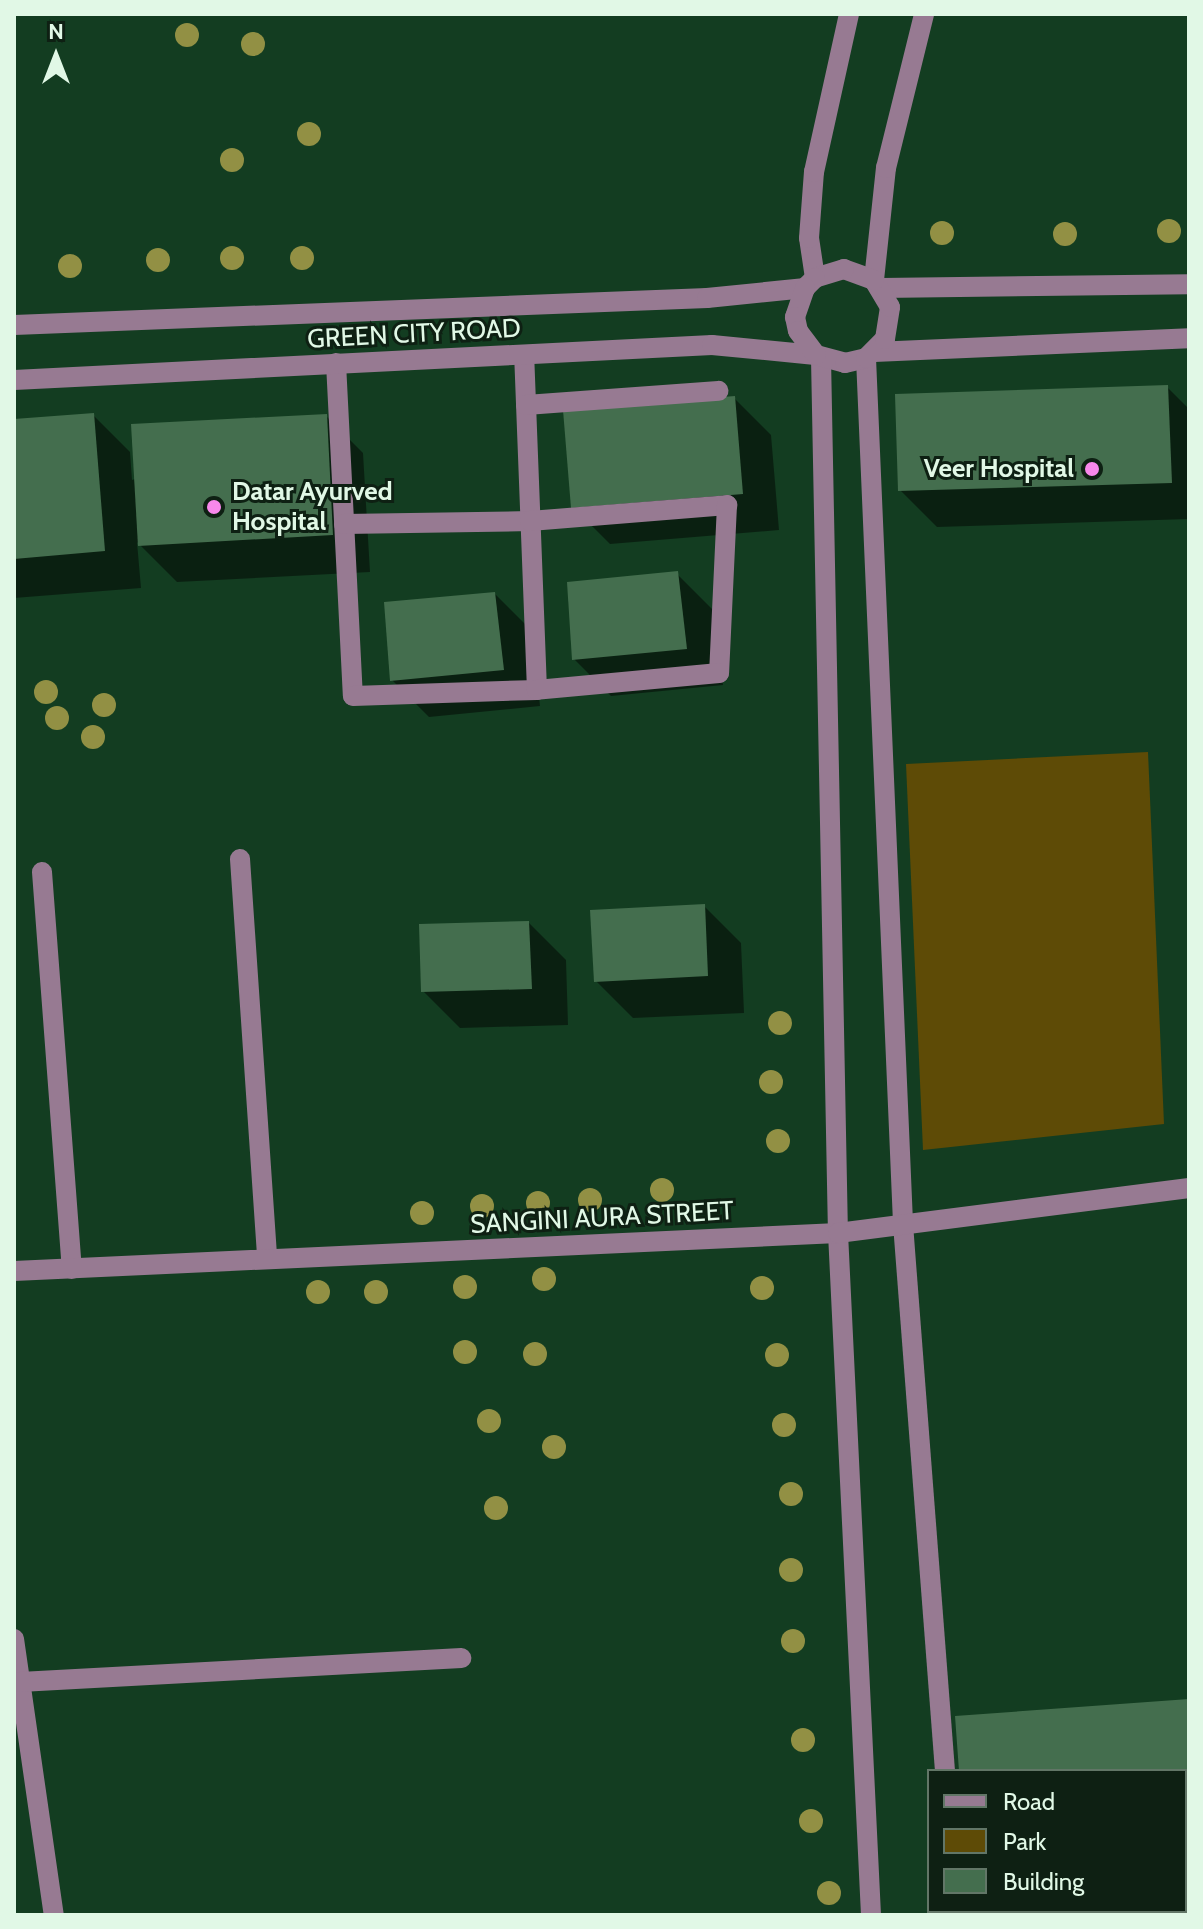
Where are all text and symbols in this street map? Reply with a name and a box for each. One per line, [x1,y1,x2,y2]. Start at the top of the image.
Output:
north arrow [16,16,96,96]
text: N [48,18,64,45]
street label: GREEN CITY ROAD [307,313,521,355]
place label: Veer Hospital [924,453,1074,485]
marker: Veer Hospital [1081,458,1103,480]
place label: Datar Ayurved Hospital [232,476,393,538]
marker: Datar Ayurved Hospital [203,496,225,518]
street label: SANGINI AURA STREET [469,1196,735,1240]
legend [927,1769,1187,1913]
text: Road [1003,1787,1055,1816]
text: Park [1003,1827,1046,1856]
text: Building [1003,1867,1084,1896]

